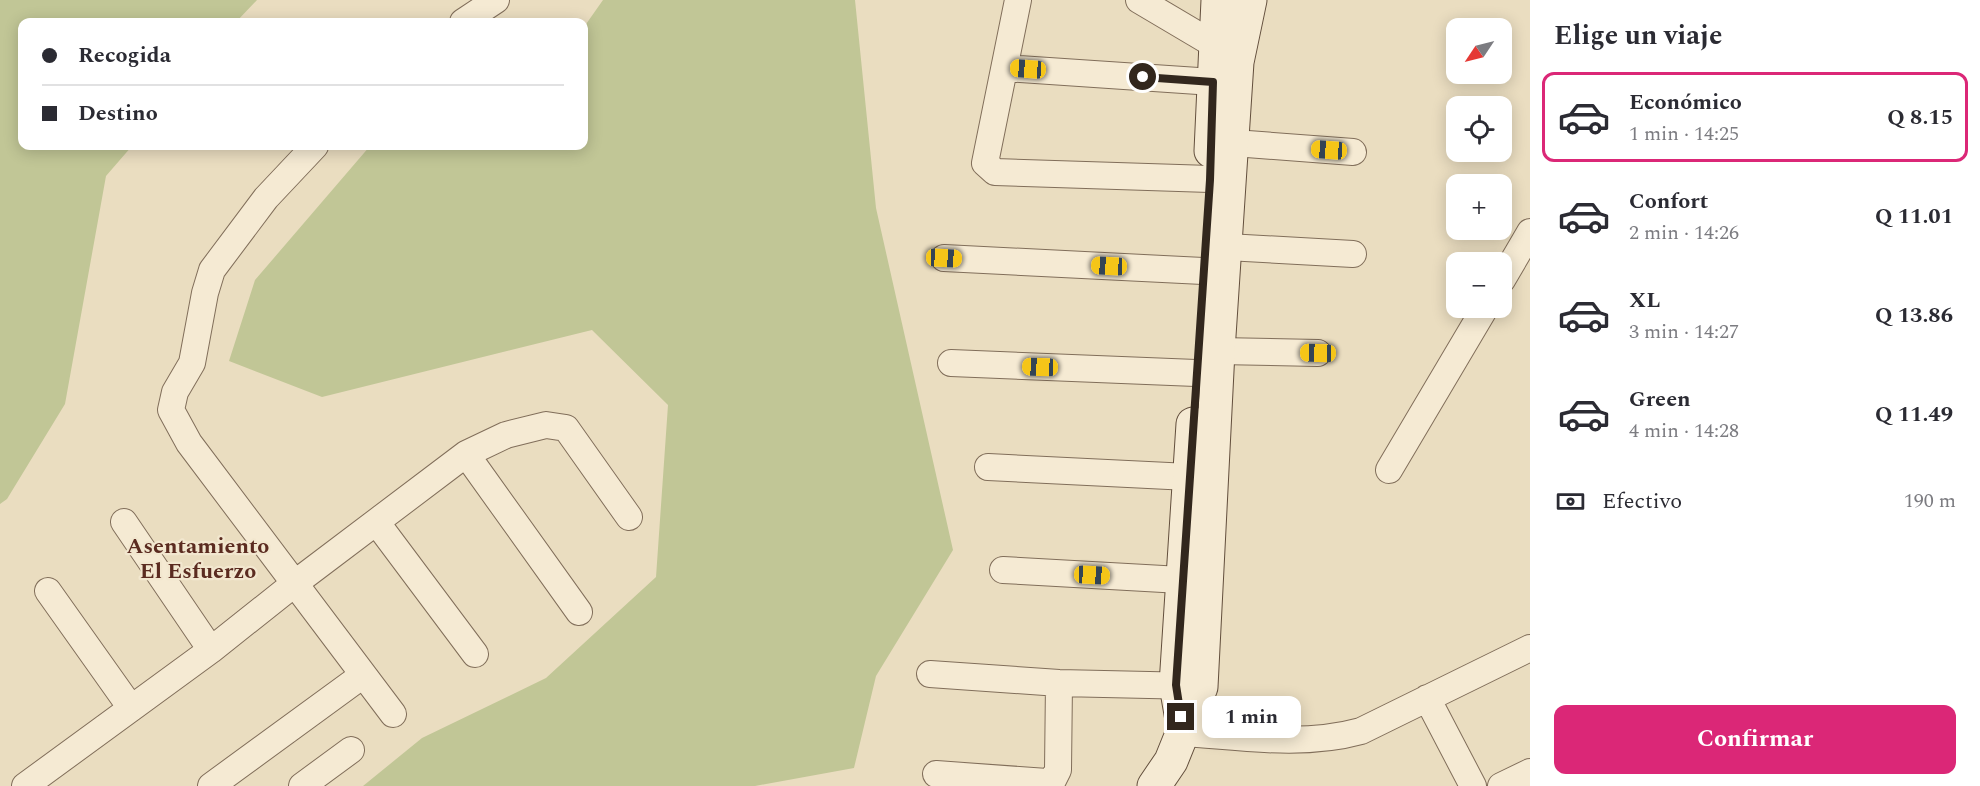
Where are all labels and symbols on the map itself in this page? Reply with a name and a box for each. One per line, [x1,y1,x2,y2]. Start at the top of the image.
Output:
north arrow [1446,18,1512,84]
car [1009,59,1047,79]
route start [1129,63,1156,90]
car [1310,140,1348,160]
car [926,248,962,268]
car [1091,256,1127,276]
car [1300,344,1336,362]
car [1022,357,1058,377]
district label: Asentamiento El Esfuerzo [127,530,269,588]
car [1074,565,1110,585]
callout: 1 min [1202,696,1301,738]
route end [1167,703,1194,730]

